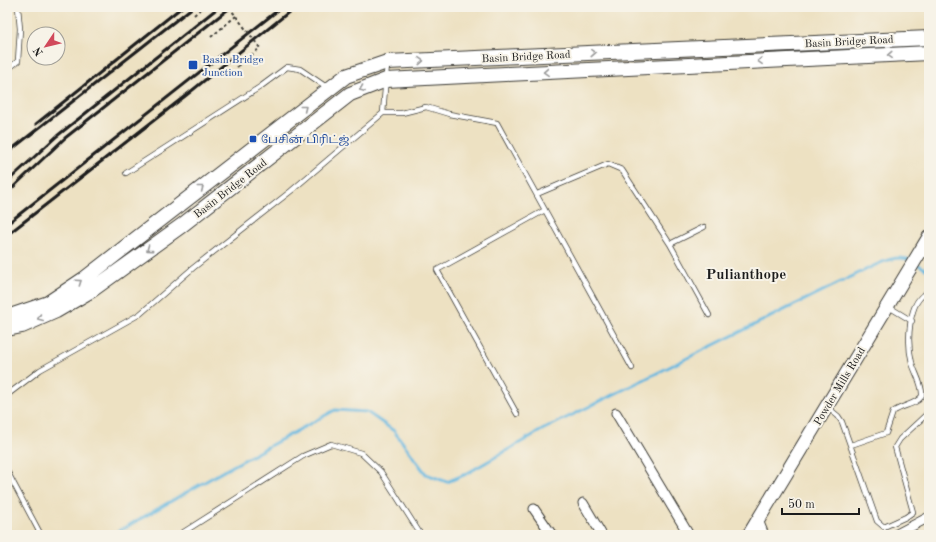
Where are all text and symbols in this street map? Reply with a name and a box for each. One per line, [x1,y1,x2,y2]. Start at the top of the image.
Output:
north arrow [26,26,66,66]
street label: Basin Bridge Road [804,35,894,50]
text: N [32,44,46,57]
one-way arrow [590,49,596,57]
street label: Basin Bridge Road [481,50,571,65]
one-way arrow [887,50,893,59]
place label: Basin Bridge Junction [202,55,264,79]
one-way arrow [418,56,424,65]
one-way arrow [757,57,763,66]
marker: Basin Bridge Junction [187,59,199,71]
one-way arrow [543,68,549,76]
one-way arrow [359,84,366,92]
one-way arrow [300,106,307,113]
marker: பேசின் பிரிட்ஜ் [248,134,258,144]
place label: பேசின் பிரிட்ஜ் [261,134,350,146]
street label: Basin Bridge Road [192,157,270,221]
one-way arrow [197,185,204,192]
one-way arrow [146,244,153,252]
district label: Pulianthope [706,268,786,283]
one-way arrow [75,280,82,287]
one-way arrow [36,314,43,322]
street label: Powder Mills Road [813,346,868,428]
scale bar [782,490,859,516]
text: 50 m [788,498,815,511]

